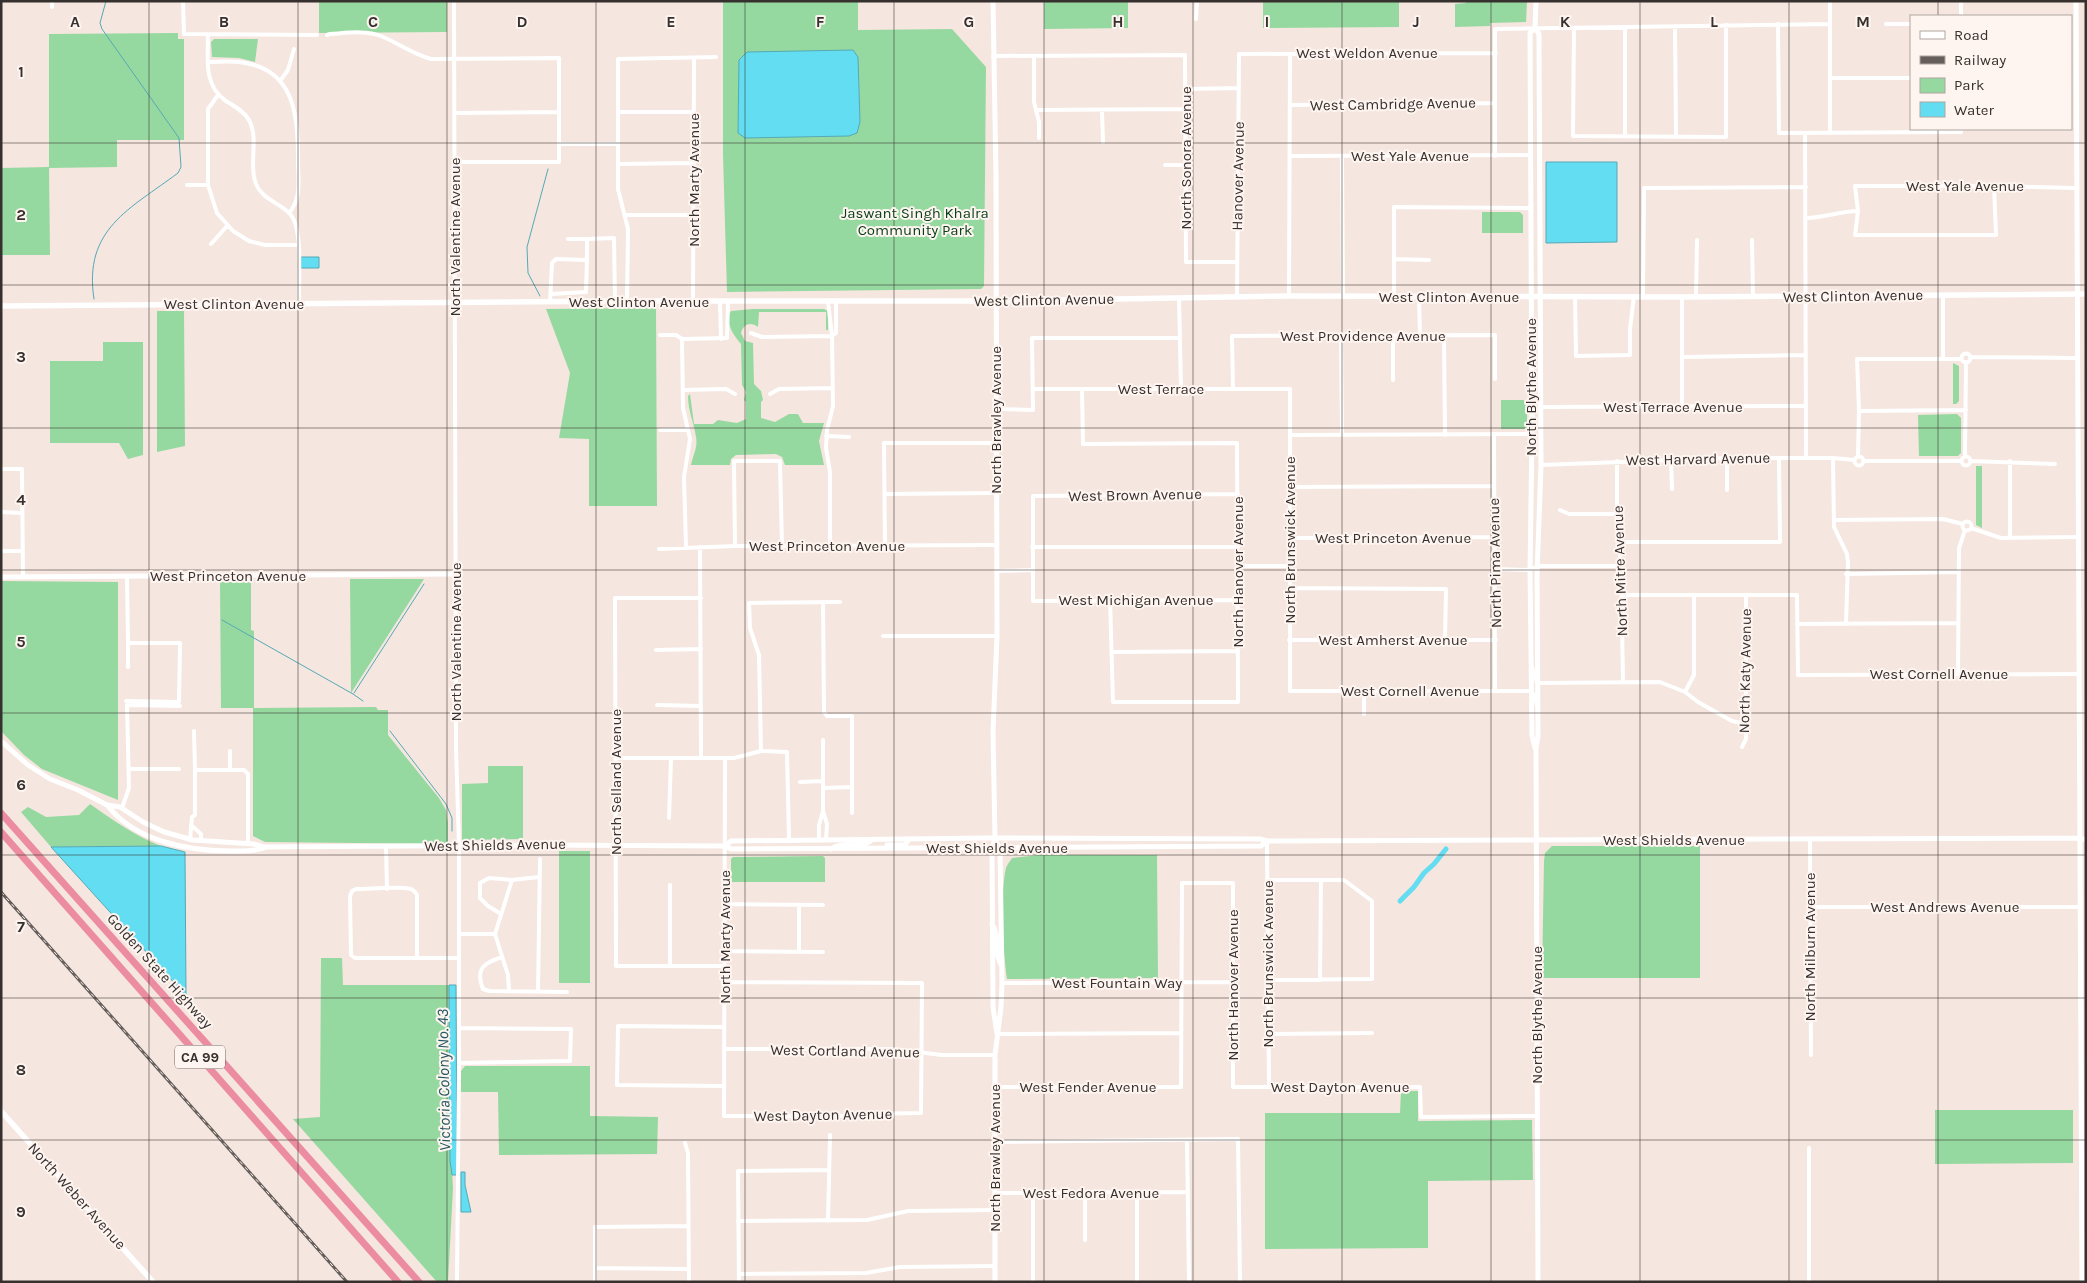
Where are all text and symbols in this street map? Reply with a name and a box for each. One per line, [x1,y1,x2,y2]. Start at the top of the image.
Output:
text: A [70,12,80,31]
text: B [219,12,229,31]
text: C [368,12,378,31]
text: D [517,12,528,31]
text: E [666,12,676,31]
text: F [816,12,825,31]
text: G [964,12,974,31]
text: H [1112,12,1124,31]
text: I [1265,12,1269,31]
text: J [1412,12,1420,31]
text: K [1560,12,1571,31]
text: L [1710,12,1718,31]
text: M [1856,12,1870,31]
legend [1910,15,2072,130]
text: Road [1954,26,1989,44]
street label: West Weldon Avenue [1296,44,1438,62]
text: Railway [1954,51,2006,69]
text: 1 [18,62,24,81]
text: Park [1954,76,1984,94]
street label: North Sonora Avenue [1177,86,1195,230]
street label: West Cambridge Avenue [1310,94,1476,114]
text: Water [1954,101,1995,119]
street label: North Marty Avenue [685,113,703,247]
street label: Hanover Avenue [1228,121,1248,231]
street label: West Yale Avenue [1351,147,1469,165]
street label: North Valentine Avenue [446,157,464,317]
street label: West Yale Avenue [1906,177,2024,195]
park label: Jaswant Singh Khalra Community Park [841,204,989,239]
text: 2 [16,205,26,224]
street label: West Clinton Avenue [1783,286,1923,306]
street label: West Clinton Avenue [1379,288,1519,306]
street label: West Clinton Avenue [974,290,1114,310]
street label: West Clinton Avenue [569,293,709,311]
street label: West Clinton Avenue [164,295,304,313]
street label: North Blythe Avenue [1522,318,1540,456]
street label: West Providence Avenue [1280,327,1446,345]
street label: North Brawley Avenue [987,346,1005,494]
text: 3 [16,347,26,366]
street label: West Terrace [1118,380,1204,398]
street label: West Terrace Avenue [1603,398,1743,416]
street label: West Harvard Avenue [1626,449,1770,469]
street label: North Brunswick Avenue [1281,456,1299,624]
street label: West Brown Avenue [1068,485,1202,505]
text: 4 [16,490,26,509]
street label: North Hanover Avenue [1229,496,1247,648]
street label: North Pima Avenue [1485,498,1505,628]
street label: North Mitre Avenue [1609,505,1631,637]
street label: West Princeton Avenue [1315,529,1471,547]
street label: West Princeton Avenue [749,537,905,555]
street label: North Valentine Avenue [447,562,465,722]
street label: West Princeton Avenue [150,567,306,585]
street label: West Michigan Avenue [1059,591,1213,609]
street label: North Katy Avenue [1735,608,1755,734]
street label: West Amherst Avenue [1319,631,1468,649]
text: 5 [16,632,26,651]
street label: West Cornell Avenue [1870,665,2008,683]
street label: West Cornell Avenue [1341,682,1479,700]
street label: North Selland Avenue [607,709,625,855]
text: 6 [16,775,26,794]
street label: West Shields Avenue [1603,831,1745,849]
street label: West Shields Avenue [424,835,566,855]
street label: West Shields Avenue [926,839,1068,857]
street label: North Marty Avenue [716,870,734,1004]
street label: North Milburn Avenue [1801,873,1819,1021]
street label: North Brunswick Avenue [1259,880,1277,1048]
street label: West Andrews Avenue [1870,898,2020,916]
street label: North Hanover Avenue [1224,909,1242,1061]
street label: Golden State Highway [103,910,217,1032]
text: 7 [17,917,25,936]
street label: North Blythe Avenue [1528,946,1546,1084]
street label: West Fountain Way [1052,974,1182,992]
water label: Victoria Colony No. 43 [433,1008,454,1151]
street label: West Cortland Avenue [770,1041,920,1061]
road number: CA 99 [175,1046,225,1068]
text: 8 [16,1060,26,1079]
street label: West Fender Avenue [1020,1078,1156,1096]
street label: West Dayton Avenue [1271,1078,1409,1096]
street label: North Brawley Avenue [986,1084,1004,1232]
street label: West Dayton Avenue [754,1105,892,1125]
street label: North Weber Avenue [24,1139,130,1253]
street label: West Fedora Avenue [1023,1184,1159,1202]
text: 9 [16,1202,26,1221]

